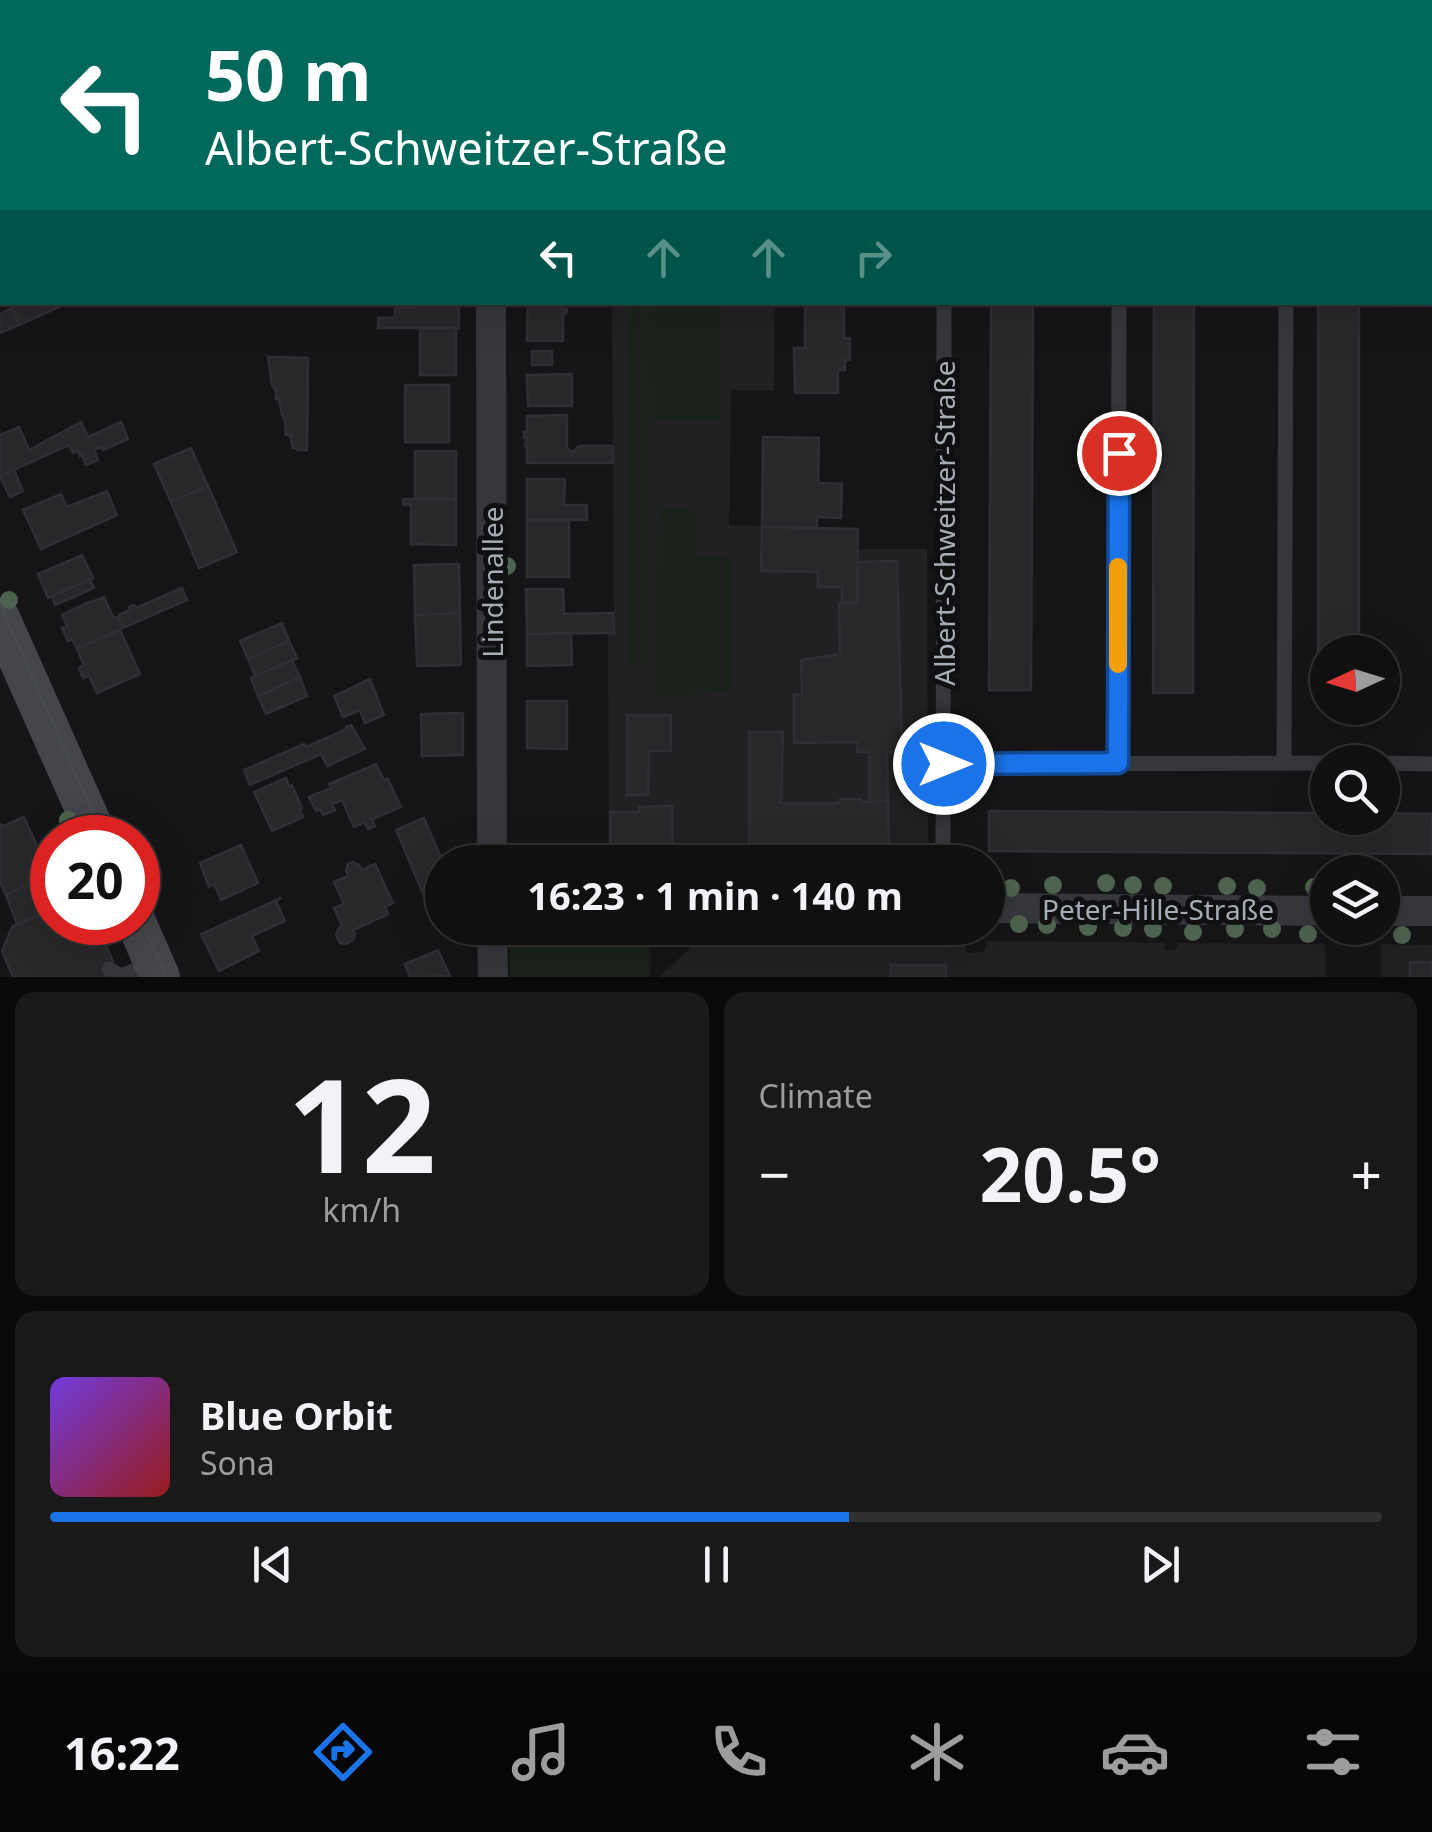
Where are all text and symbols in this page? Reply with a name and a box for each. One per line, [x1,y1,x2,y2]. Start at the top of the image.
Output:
text: 50 m [205,26,372,122]
icon: left [40,40,170,170]
text: Albert-Schweitzer-Straße [205,117,728,178]
icon: left [531,230,586,285]
icon: ahead [636,230,691,285]
icon: ahead [741,230,796,285]
icon: right [846,230,901,285]
street label: Albert-Schweitzer-Straße [925,360,963,686]
pin [1077,411,1162,496]
icon: arrive [1092,426,1147,481]
street label: Lindenallee [473,506,511,658]
north arrow [1310,635,1400,725]
map controls [1310,635,1400,945]
position arrow [892,712,996,816]
button: search [1310,745,1400,835]
speed limit sign: 20 [30,815,160,945]
button: layers [1310,855,1400,945]
text: 16:23 · 1 min · 140 m [527,869,903,921]
street label: Peter-Hille-Straße [1042,890,1274,928]
text: 12 [287,1034,436,1211]
text: Climate [759,1074,873,1117]
text: 20.5° [979,1122,1161,1224]
text: − [759,1136,790,1211]
text: + [1351,1136,1382,1211]
text: km/h [322,1188,401,1231]
text: Blue Orbit [200,1389,393,1441]
text: Sona [200,1441,275,1484]
icon: previous [245,1537,300,1592]
icon: pause [689,1537,744,1592]
icon: next [1133,1537,1188,1592]
icon: directions [308,1717,378,1787]
icon: music [506,1717,576,1787]
icon: phone [704,1717,774,1787]
icon: climate [902,1717,972,1787]
icon: car [1100,1717,1170,1787]
icon: filters [1298,1717,1368,1787]
text: 16:22 [64,1722,180,1783]

